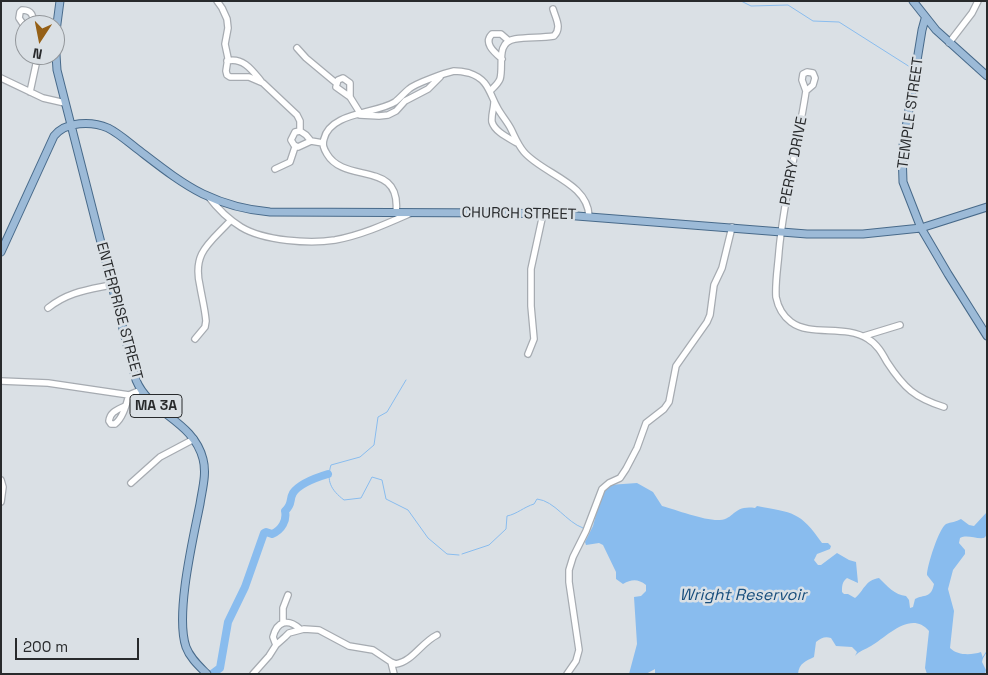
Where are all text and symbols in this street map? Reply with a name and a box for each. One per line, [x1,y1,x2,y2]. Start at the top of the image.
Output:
north arrow [15,15,65,65]
text: N [31,44,44,63]
street label: TEMPLE STREET [894,56,928,170]
street label: PERRY DRIVE [777,115,811,207]
street label: CHURCH STREET [461,204,577,224]
street label: ENTERPRISE STREET [92,240,146,382]
road number: MA 3A [130,394,182,418]
water label: Wright Reservoir [680,586,806,606]
scale bar [18,628,141,660]
text: 200 m [23,637,68,656]

